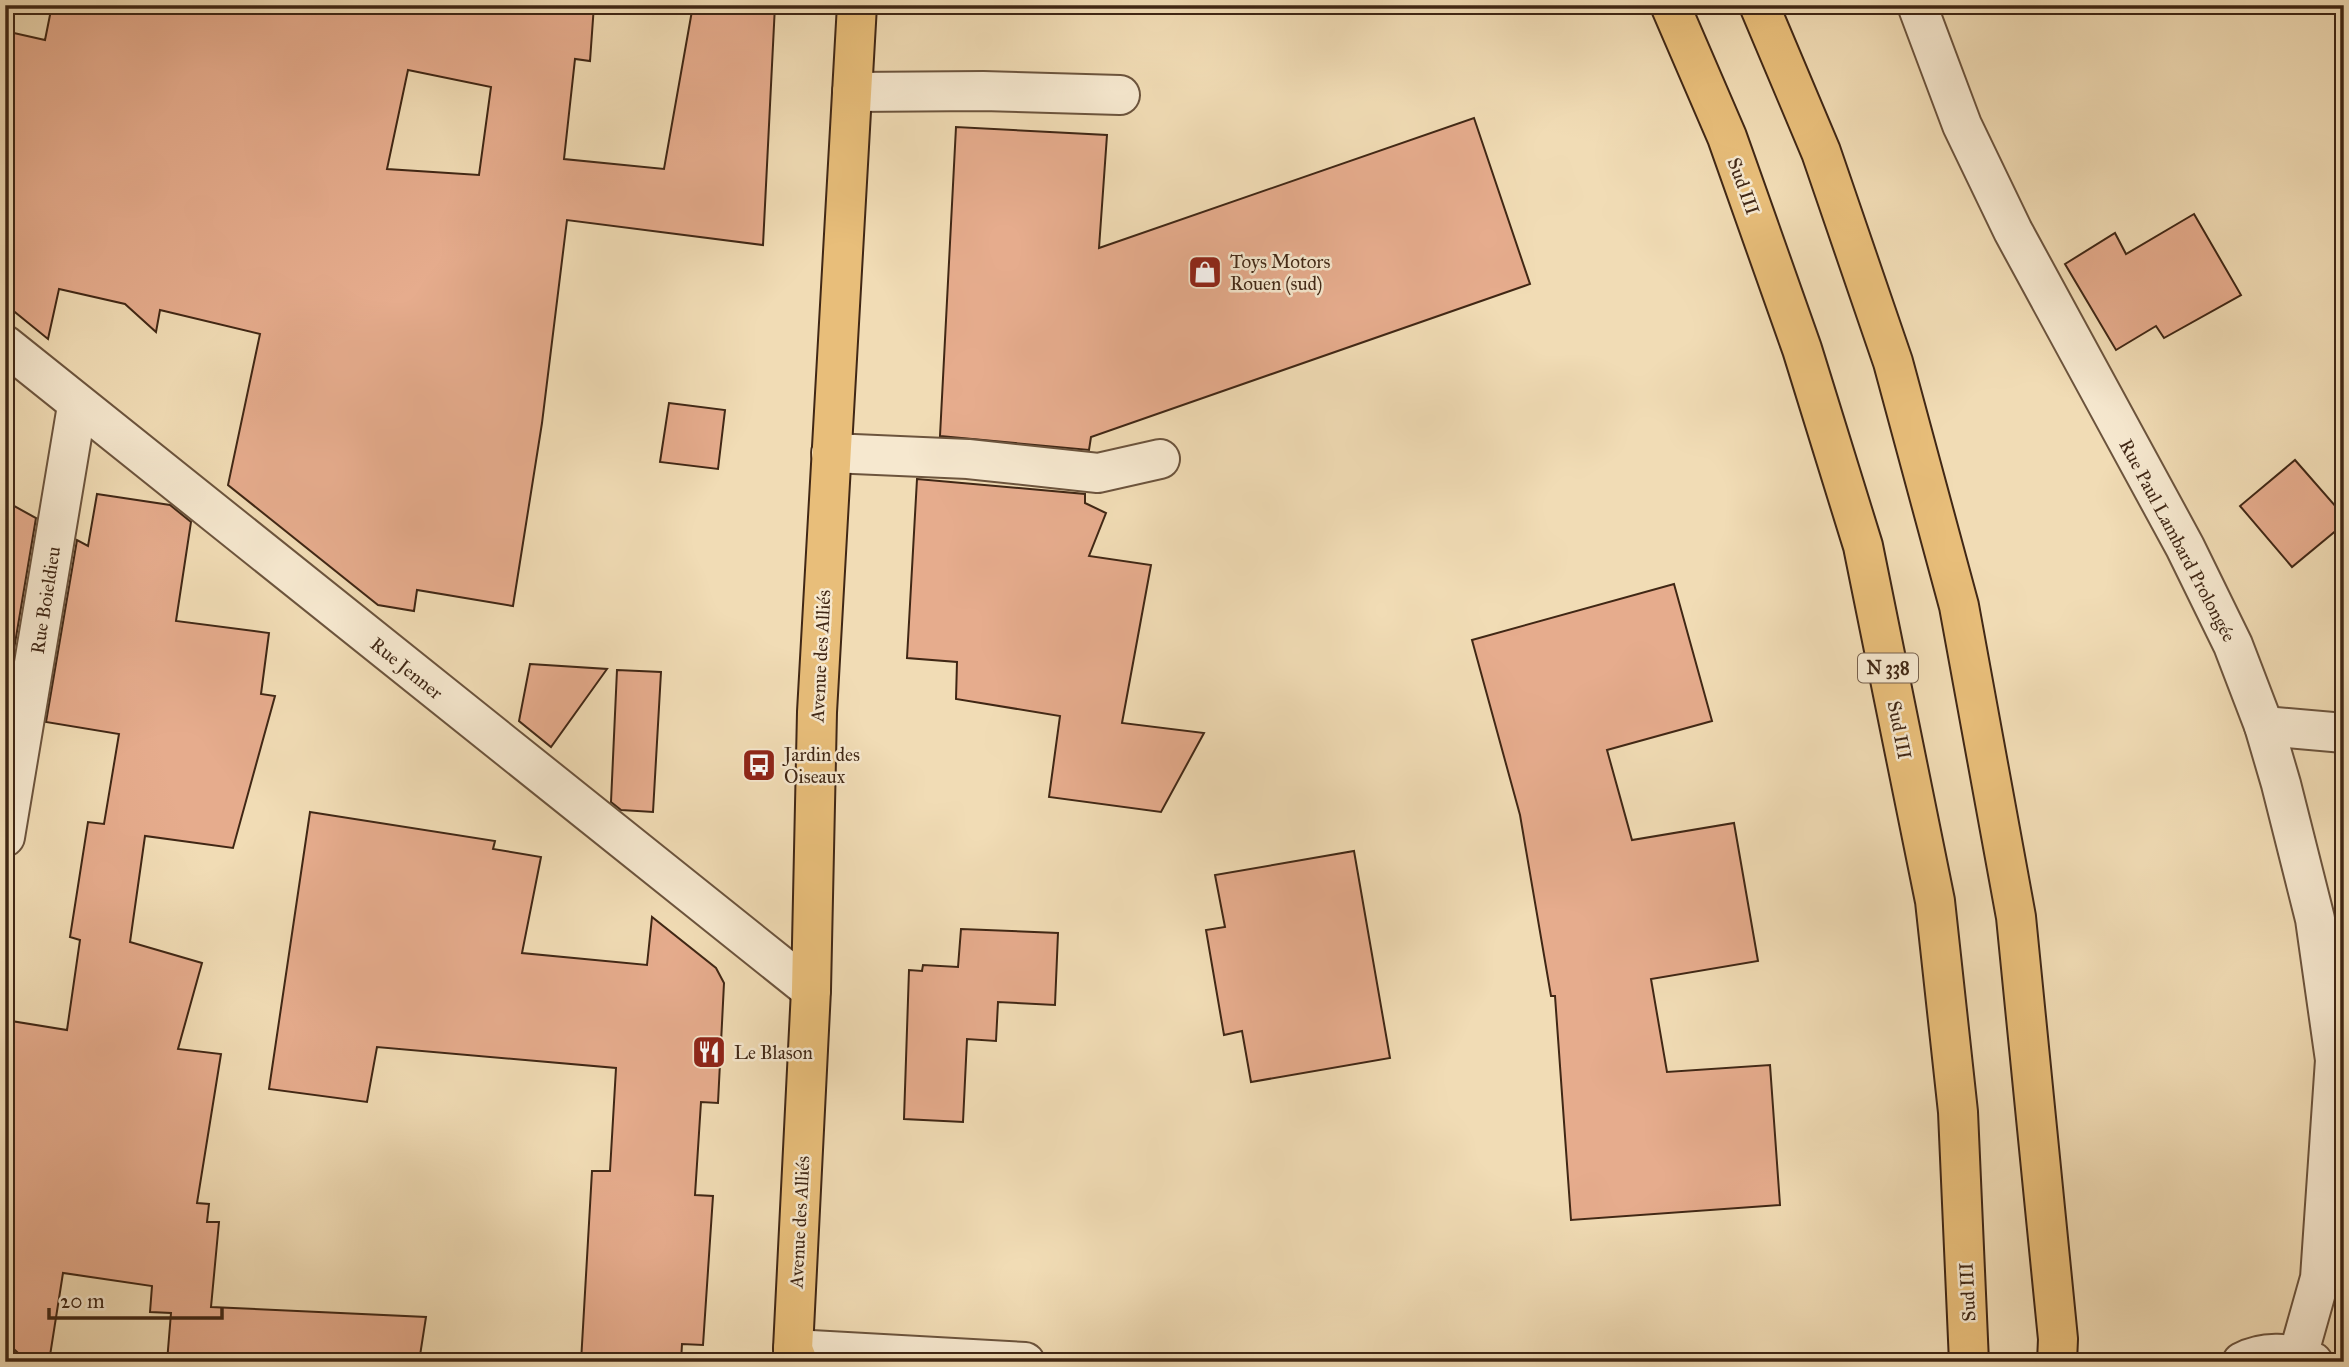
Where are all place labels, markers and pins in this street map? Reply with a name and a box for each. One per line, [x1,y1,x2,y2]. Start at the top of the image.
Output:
place label: Toys Motors Rouen (sud) [1230,250,1330,296]
shop icon: Toys Motors Rouen (sud) [1186,253,1224,291]
place label: Jardin des Oiseaux [782,743,860,788]
bus stop icon: Jardin des Oiseaux [740,746,778,784]
restaurant icon: Le Blason [690,1033,728,1071]
place label: Le Blason [734,1041,813,1064]

